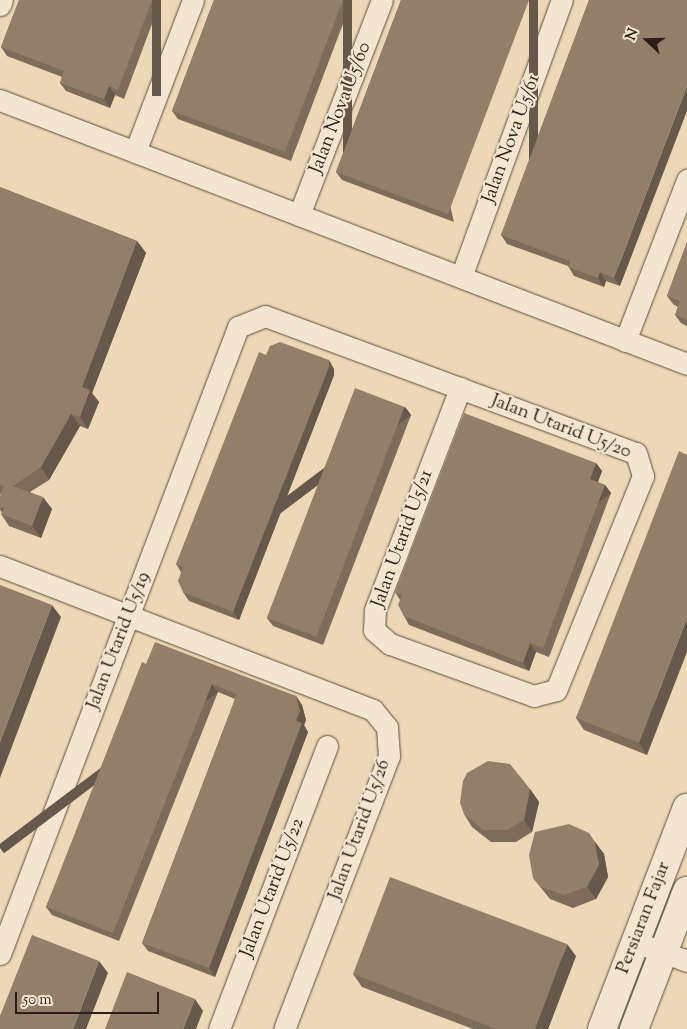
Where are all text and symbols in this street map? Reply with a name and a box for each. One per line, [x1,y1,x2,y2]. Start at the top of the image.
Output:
north arrow [622,15,672,65]
text: N [622,26,644,43]
street label: Jalan Nova U5/60 [305,39,377,177]
street label: Jalan Nova U5/61 [478,71,546,207]
street label: Jalan Utarid U5/20 [488,390,634,464]
street label: Jalan Utarid U5/21 [367,467,439,611]
street label: Jalan Utarid U5/19 [82,569,156,713]
street label: Jalan Utarid U5/26 [324,757,396,903]
street label: Jalan Utarid U5/22 [236,815,310,961]
street label: Persiaran Fajar [612,859,676,977]
scale bar [18,982,161,1014]
text: 50 m [23,990,52,1011]

